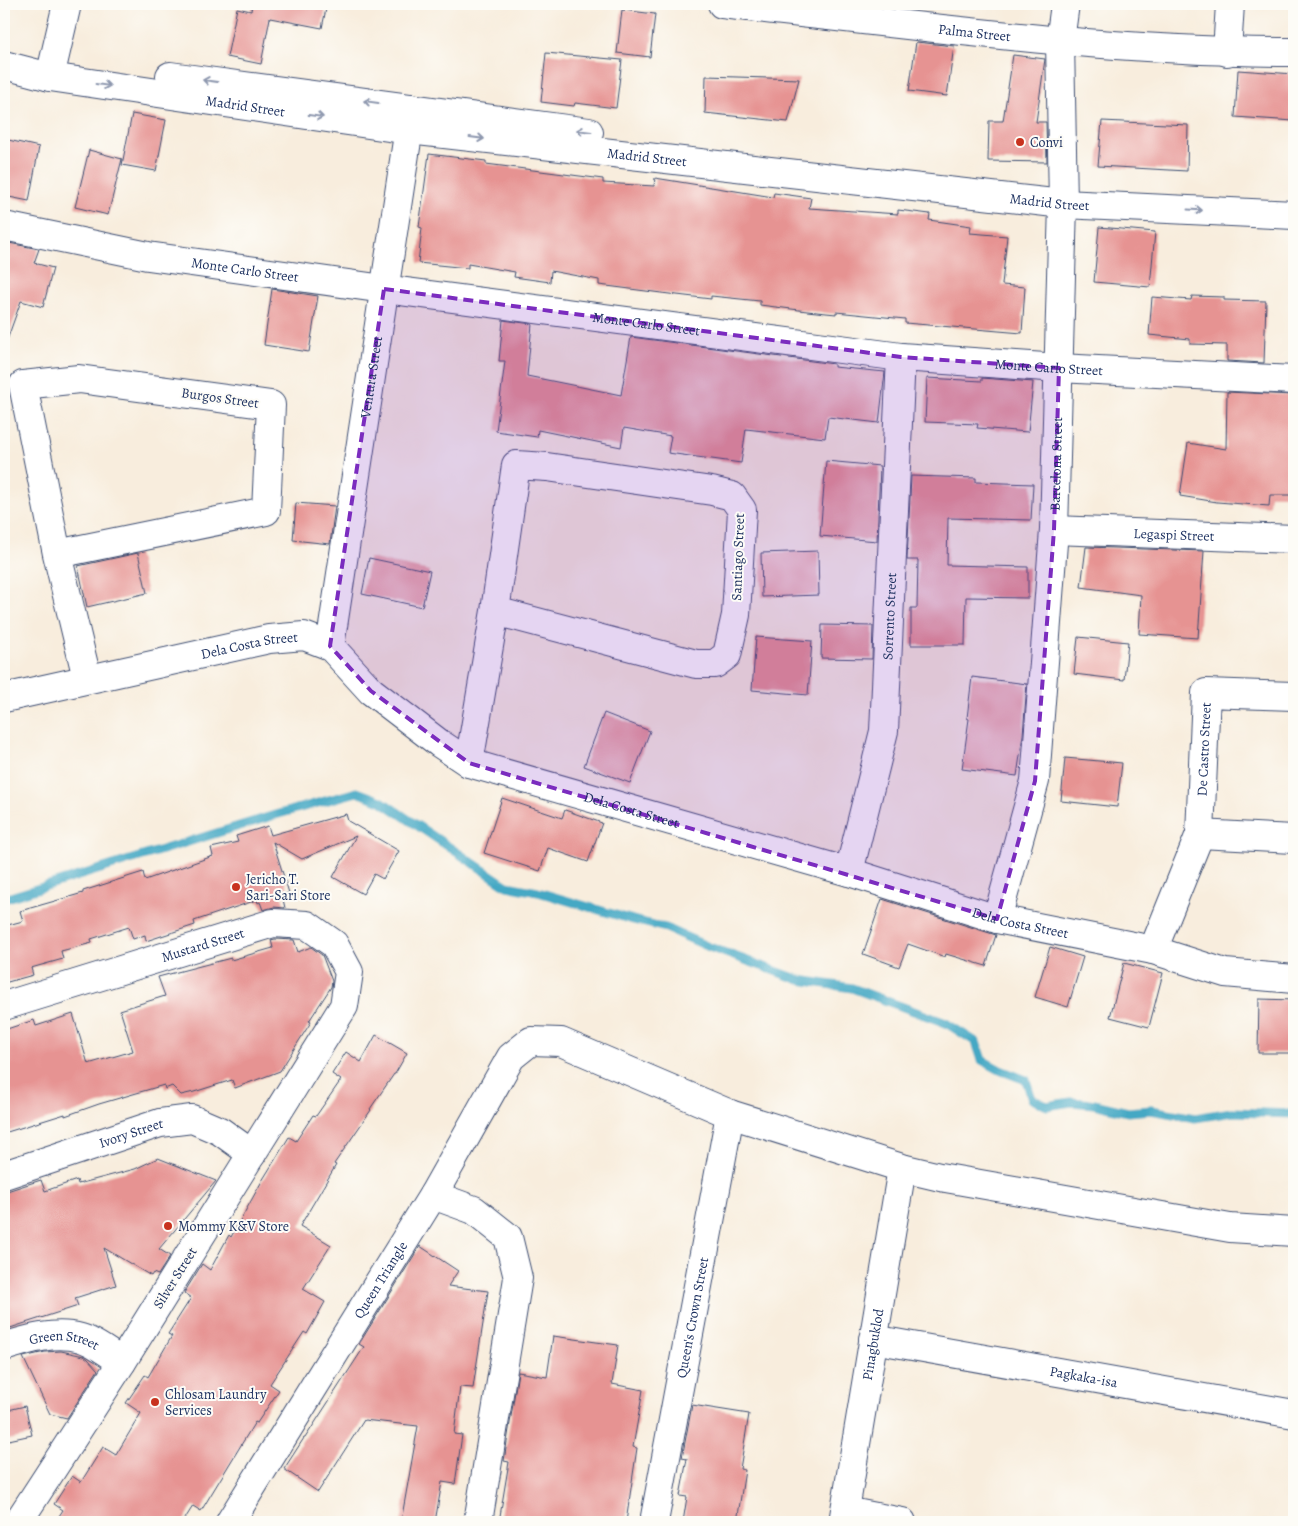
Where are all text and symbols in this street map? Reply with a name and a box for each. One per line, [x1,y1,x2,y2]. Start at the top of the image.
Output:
street label: Palma Street [937,19,1012,46]
one-way arrow [202,76,218,86]
one-way arrow [95,80,111,90]
street label: Madrid Street [204,91,287,121]
one-way arrow [363,97,379,107]
one-way arrow [307,111,323,121]
one-way arrow [576,126,592,136]
one-way arrow [468,133,484,143]
place label: Convi [1030,133,1063,152]
marker: Convi [1014,136,1026,148]
street label: Madrid Street [606,143,688,171]
street label: Madrid Street [1009,189,1090,215]
one-way arrow [1187,205,1203,215]
street label: Monte Carlo Street [190,253,300,287]
street label: Monte Carlo Street [591,307,702,340]
street label: Ventura Street [355,334,387,420]
street label: Monte Carlo Street [994,354,1104,380]
street label: Burgos Street [180,383,260,413]
street label: Barcelona Street [1045,416,1067,511]
street label: Santiago Street [727,513,749,601]
street label: Legaspi Street [1133,523,1215,546]
street label: Sorrento Street [878,572,901,661]
street label: Dela Costa Street [199,627,299,663]
street label: De Castro Street [1192,702,1215,797]
street label: Dela Costa Street [582,787,682,832]
place label: Jericho T. Sari-Sari Store [246,870,331,905]
marker: Jericho T. Sari-Sari Store [230,881,242,893]
street label: Dela Costa Street [970,902,1070,943]
street label: Mustard Street [159,923,247,966]
street label: Ivory Street [96,1113,164,1152]
place label: Mommy K&V Store [178,1217,289,1236]
marker: Mommy K&V Store [162,1220,174,1232]
street label: Queen Triangle [349,1238,412,1322]
street label: Silver Street [149,1243,202,1312]
street label: Queen's Crown Street [672,1255,713,1380]
street label: Pinagbuklod [857,1307,888,1382]
street label: Green Street [27,1326,103,1355]
street label: Pagkaka-isa [1048,1361,1120,1392]
place label: Chlosam Laundry Services [165,1385,267,1420]
marker: Chlosam Laundry Services [149,1396,161,1408]

